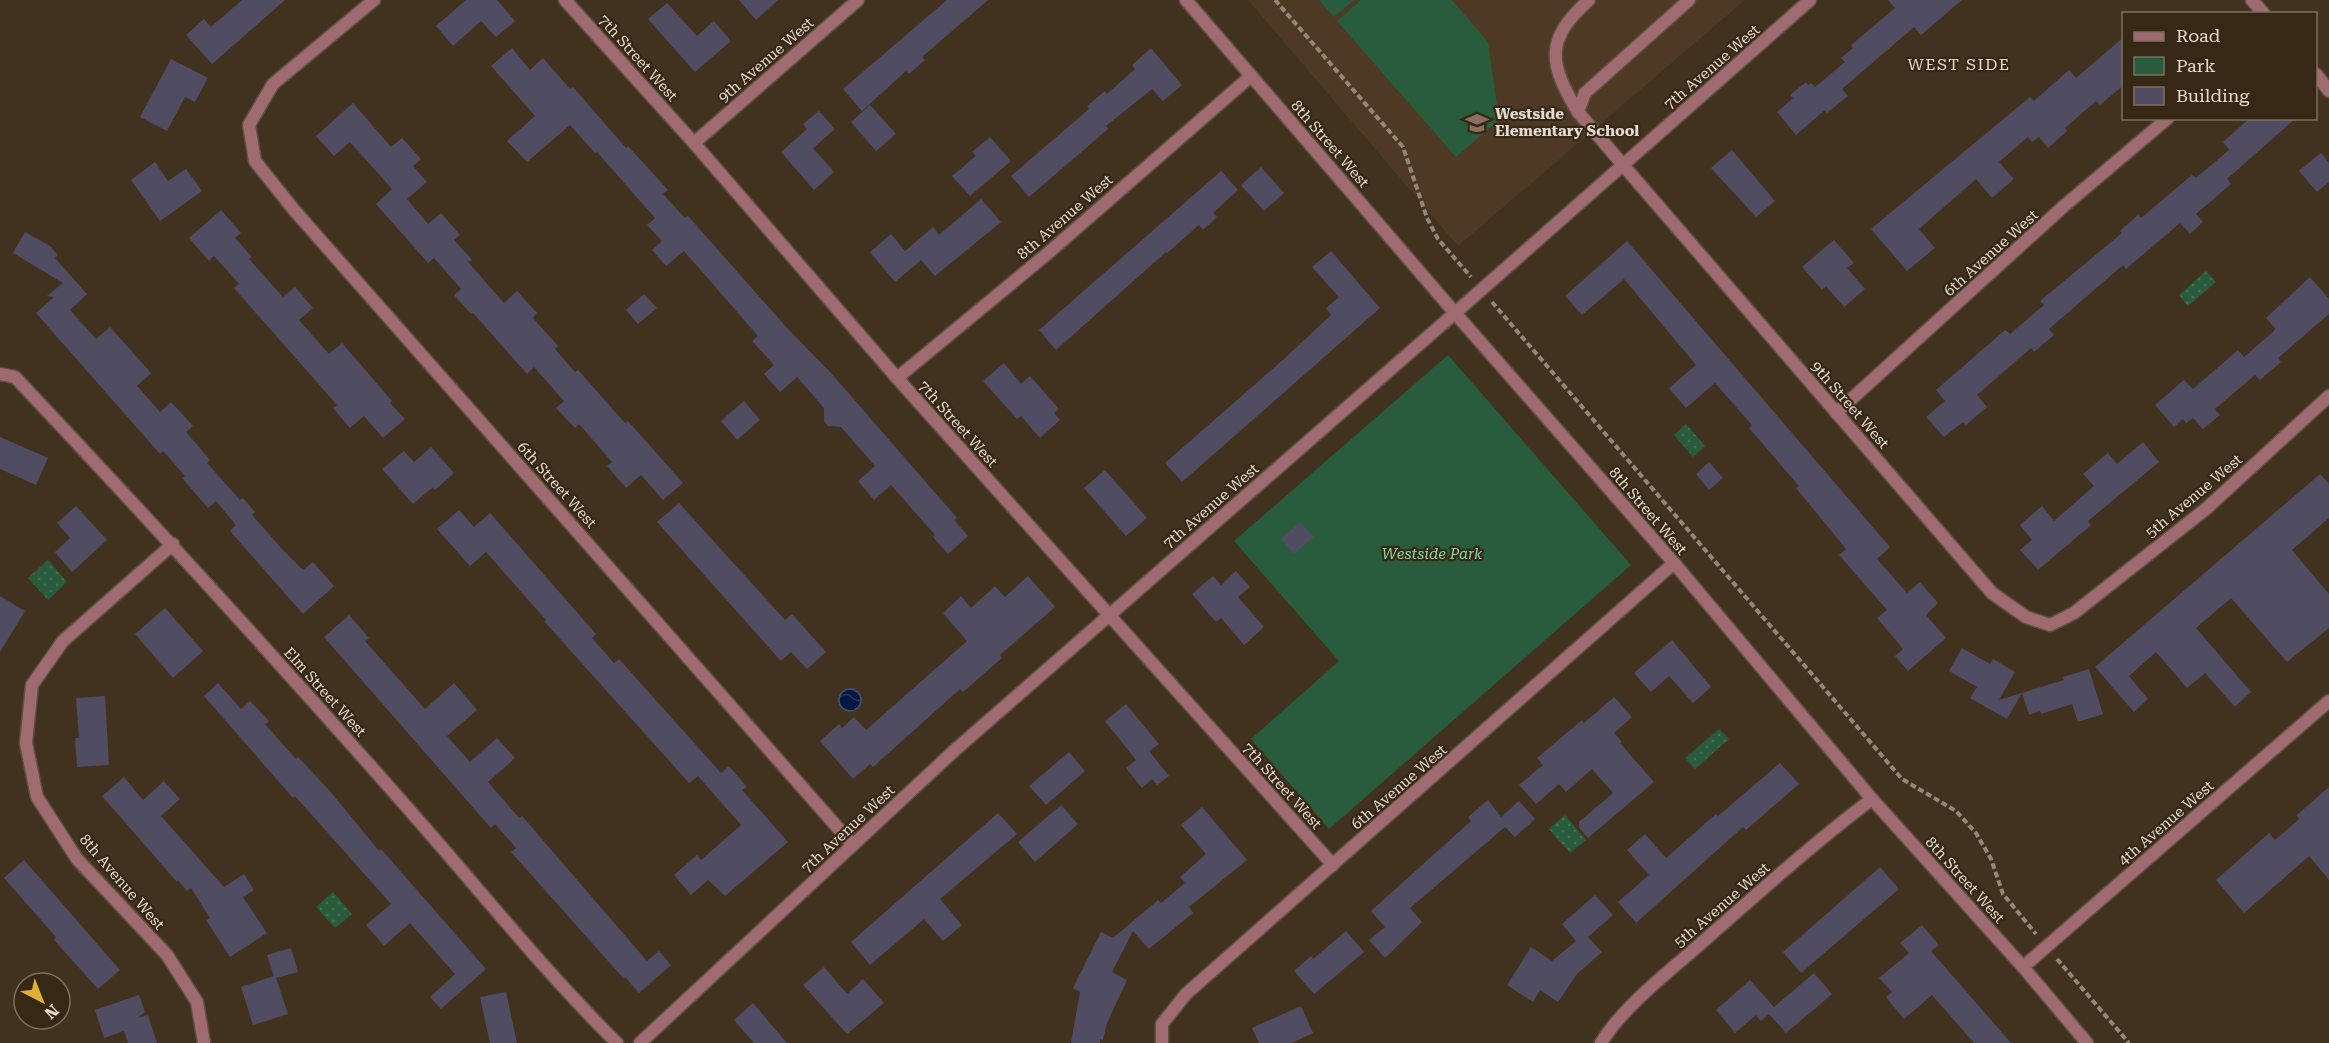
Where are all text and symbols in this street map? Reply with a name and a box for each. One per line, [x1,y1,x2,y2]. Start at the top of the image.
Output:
street label: 7th Street West [595,11,682,105]
legend [2122,12,2317,120]
street label: 9th Avenue West [715,13,818,106]
street label: 7th Avenue West [1661,20,1764,113]
text: Road [2176,25,2221,46]
district label: WEST SIDE [1907,55,2011,74]
text: Park [2176,55,2216,76]
text: Building [2176,85,2250,106]
street label: 8th Street West [1287,97,1373,192]
place label: Westside Elementary School [1495,105,1639,140]
school or university icon: Westside Elementary School [1464,110,1490,136]
street label: 8th Avenue West [1014,170,1117,263]
street label: 6th Avenue West [1940,206,2042,300]
street label: 9th Street West [1807,358,1893,453]
street label: 7th Street West [915,377,1002,471]
street label: 6th Street West [514,438,601,532]
street label: 5th Avenue West [2142,450,2246,542]
street label: 7th Avenue West [1160,459,1263,552]
street label: 8th Street West [1605,464,1691,559]
park label: Westside Park [1382,545,1483,563]
street label: Elm Street West [280,644,370,741]
street label: 7th Street West [1239,739,1326,833]
street label: 6th Avenue West [1348,740,1451,833]
street label: 4th Avenue West [2115,776,2218,869]
street label: 7th Avenue West [798,781,899,877]
street label: 8th Avenue West [76,831,169,934]
street label: 8th Street West [1922,833,2009,927]
street label: 5th Avenue West [1671,858,1774,951]
north arrow [12,971,72,1031]
text: N [41,1001,63,1023]

